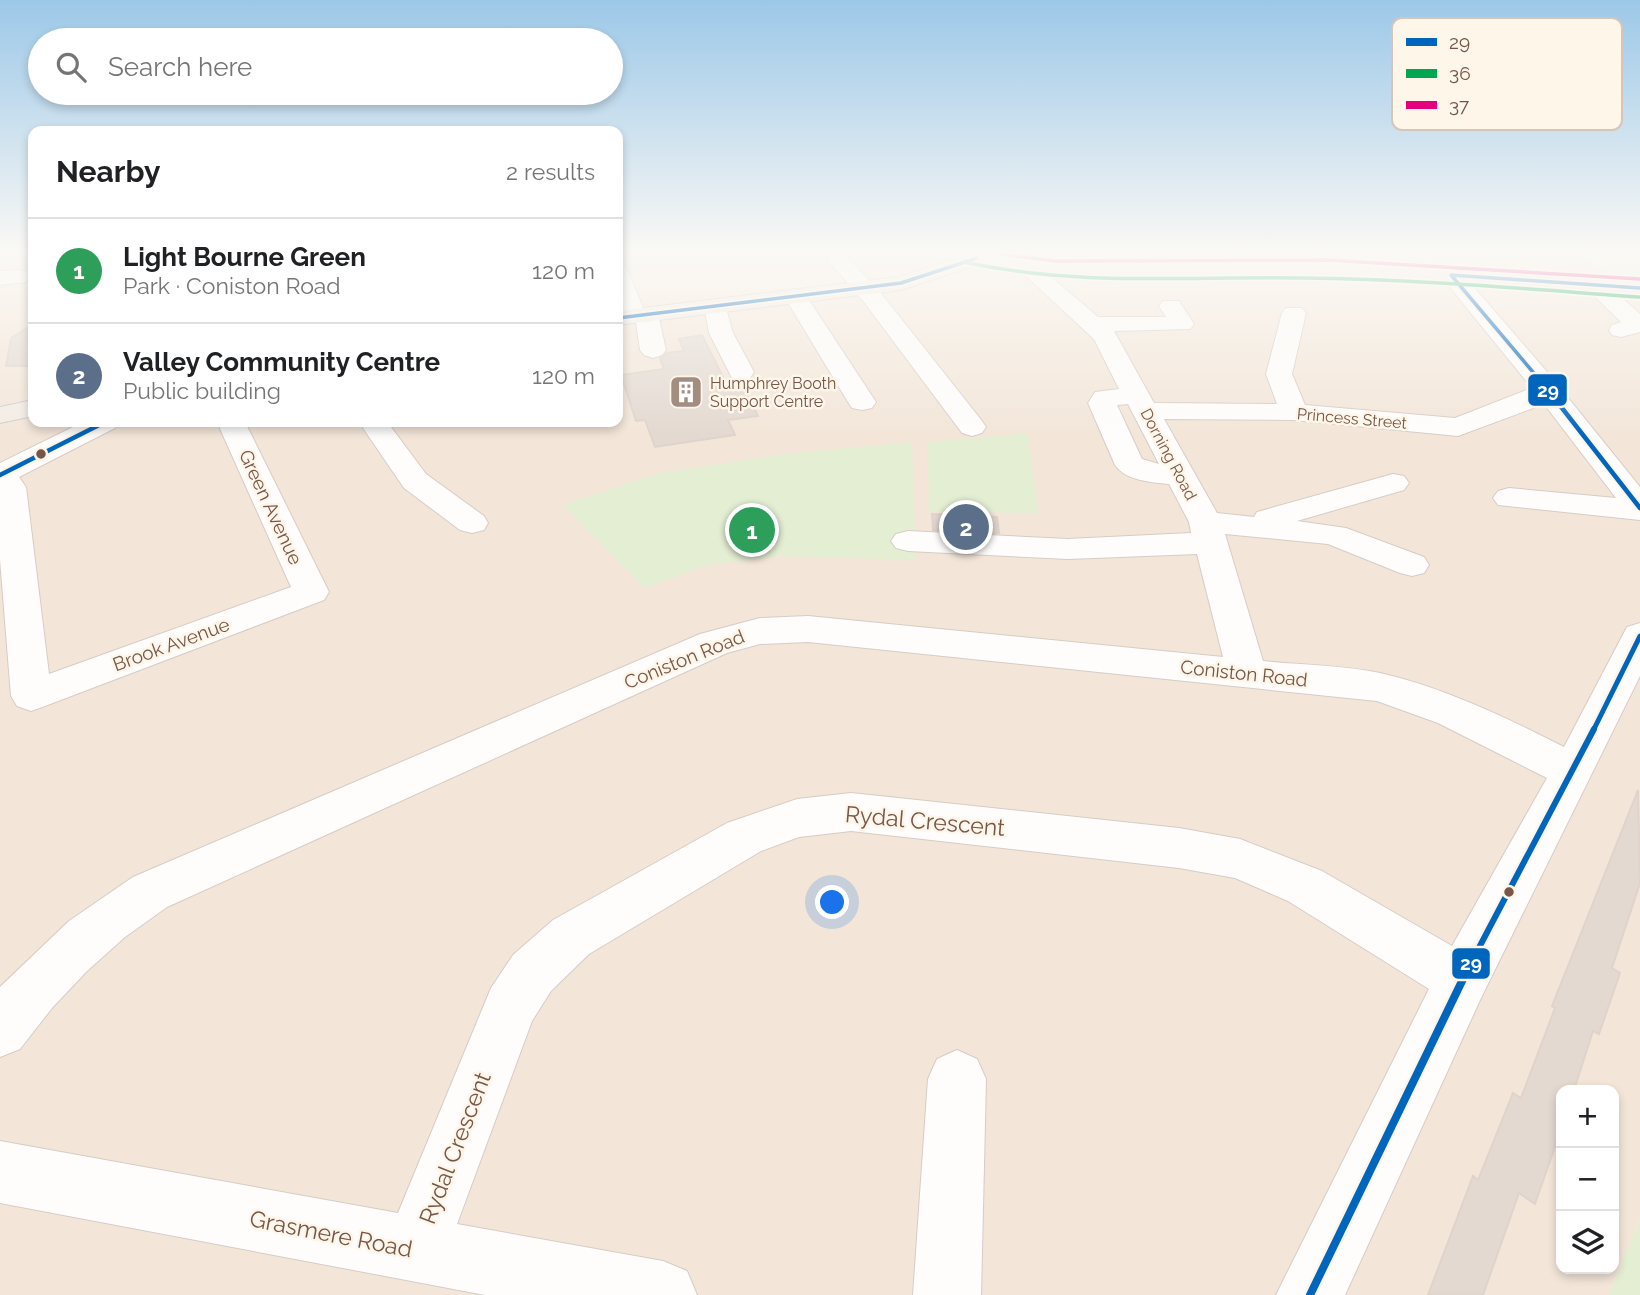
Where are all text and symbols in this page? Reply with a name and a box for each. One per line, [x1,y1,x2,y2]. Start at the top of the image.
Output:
legend [1392,18,1622,130]
search box [28,28,623,105]
text: 29 [1449,31,1470,53]
icon: search [52,48,90,86]
text: Search here [108,52,252,82]
text: 36 [1449,62,1471,84]
text: 37 [1449,94,1469,116]
text: Nearby [56,154,160,189]
text: 2 results [506,158,595,185]
text: Light Bourne Green [123,242,366,272]
text: 1 [73,257,85,284]
text: 120 m [532,257,595,284]
text: Park · Coniston Road [123,272,341,299]
text: Valley Community Centre [123,347,440,377]
text: 2 [73,362,85,389]
text: 120 m [532,362,595,389]
building icon: Humphrey Booth Support Centre [667,373,705,411]
line badge: 29 [1527,373,1568,407]
place label: Humphrey Booth Support Centre [710,374,836,411]
text: Public building [123,377,281,404]
text: 29 [1537,379,1559,401]
street label: Princess Street [1296,404,1408,433]
street label: Dorning Road [1136,405,1201,503]
street label: Green Avenue [235,446,307,568]
unlabelled marker [34,447,48,461]
pin: 2 [943,501,989,553]
pin: 1 [729,504,775,556]
street label: Brook Avenue [110,613,232,675]
street label: Coniston Road [621,625,747,693]
street label: Coniston Road [1179,655,1309,691]
street label: Rydal Crescent [844,800,1006,841]
your location [815,885,849,919]
unlabelled marker [1502,885,1516,899]
line badge: 29 [1451,947,1491,980]
text: 29 [1460,952,1482,974]
street label: Rydal Crescent [413,1068,496,1228]
map controls [1556,1085,1619,1274]
button: + [1556,1085,1619,1148]
button: − [1556,1148,1619,1211]
street label: Grasmere Road [248,1205,415,1263]
button: layers [1556,1211,1619,1274]

